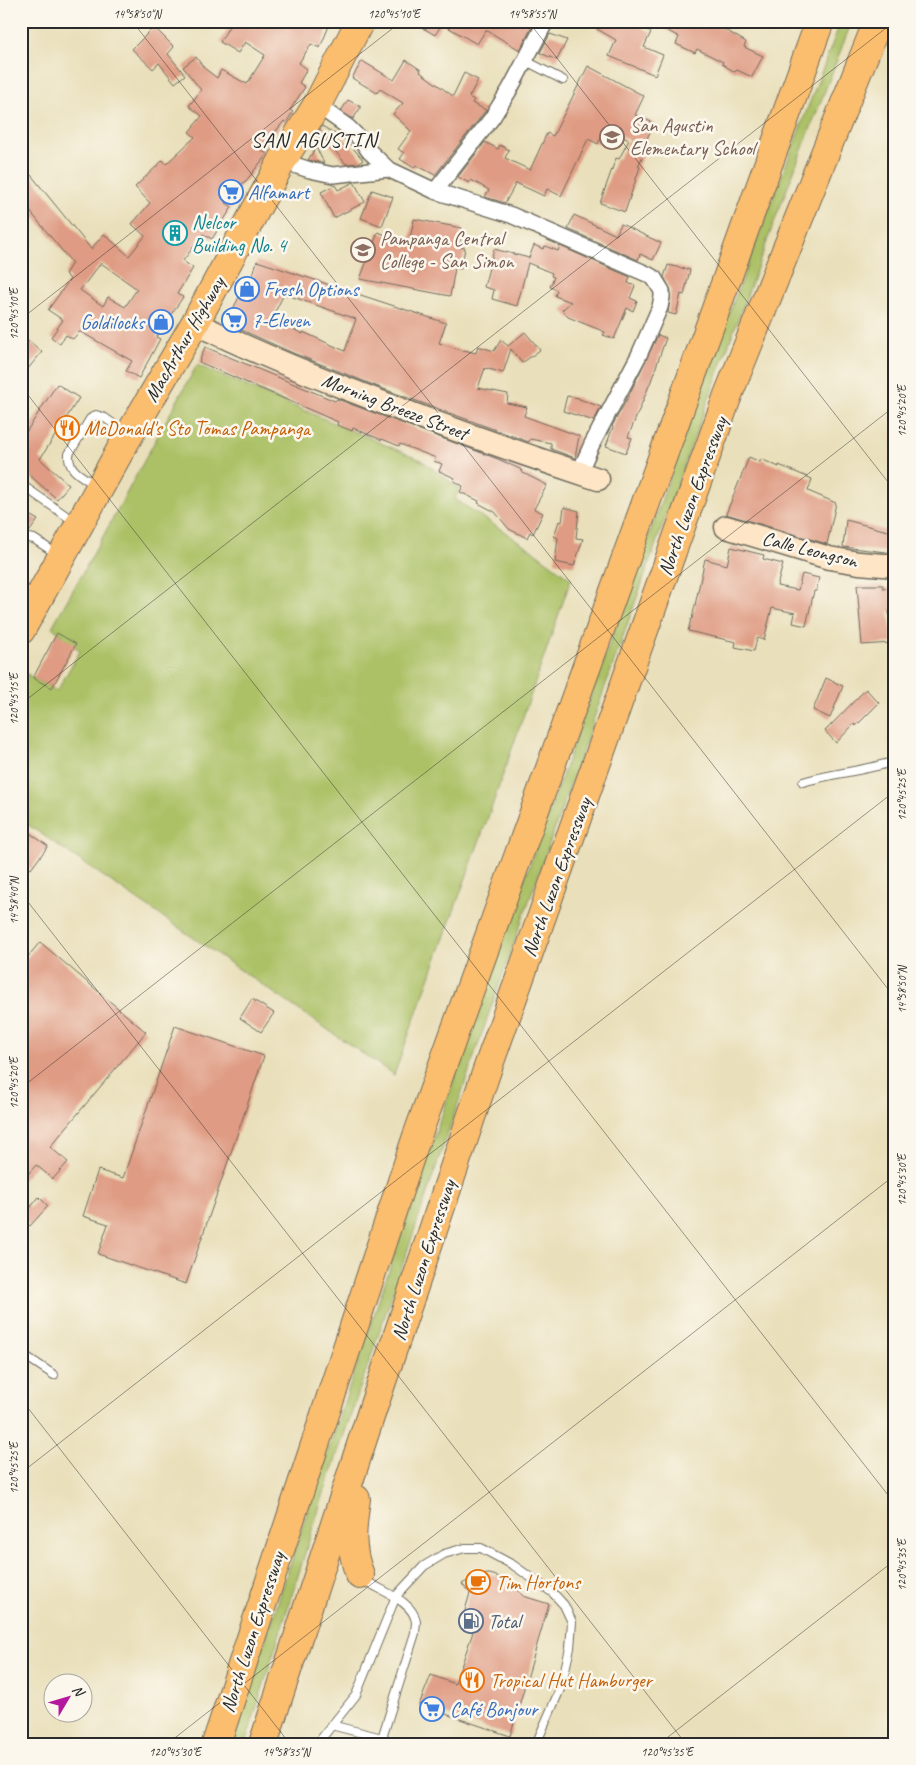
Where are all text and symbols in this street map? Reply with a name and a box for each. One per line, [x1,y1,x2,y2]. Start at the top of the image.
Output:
text: 14°58'50"N [113,6,162,22]
text: 120°45'10"E [368,6,422,22]
text: 14°58'55"N [508,6,557,22]
place label: San Agustin Elementary School [630,113,758,161]
school or university icon: San Agustin Elementary School [599,124,625,150]
district label: SAN AGUSTIN [251,126,380,154]
supermarket icon: Alfamart [218,179,244,205]
place label: Alfamart [248,180,311,205]
place label: Nelcor Building No. 4 [192,210,288,258]
building icon: Nelcor Building No. 4 [162,220,188,246]
place label: Pampanga Central College - San Simon [380,226,514,274]
school or university icon: Pampanga Central College - San Simon [350,237,376,263]
street label: MacArthur Highway [139,270,231,406]
shop icon: Fresh Options [234,276,260,302]
place label: Fresh Options [264,277,360,302]
text: 120°45'10"E [6,286,22,340]
supermarket icon: 7-Eleven [221,307,247,333]
place label: 7-Eleven [252,308,311,333]
shop icon: Goldilocks [148,309,174,335]
place label: Goldilocks [81,310,146,335]
street label: Morning Breeze Street [318,367,474,447]
text: 120°45'20"E [894,383,910,437]
street label: North Luzon Expressway [652,411,734,579]
restaurant icon: McDonald's Sto Tomas Pampanga [54,415,80,441]
place label: McDonald's Sto Tomas Pampanga [84,416,312,441]
street label: Calle Leongson [760,526,861,574]
text: 120°45'15"E [6,671,22,725]
text: 120°45'25"E [894,767,910,821]
street label: North Luzon Expressway [516,792,598,960]
text: 14°58'40"N [6,876,22,925]
text: 14°58'50"N [894,965,910,1014]
text: 120°45'20"E [6,1055,22,1109]
text: 120°45'30"E [894,1152,910,1206]
street label: North Luzon Expressway [386,1175,462,1344]
text: 120°45'25"E [6,1440,22,1494]
text: 120°45'35"E [894,1537,910,1591]
street label: North Luzon Expressway [215,1547,291,1716]
cafe icon: Tim Hortons [465,1569,491,1595]
place label: Tim Hortons [496,1570,582,1595]
fuel station icon: Total [458,1608,484,1634]
place label: Total [488,1609,524,1634]
restaurant icon: Tropical Hut Hamburger [459,1667,485,1693]
place label: Tropical Hut Hamburger [490,1668,654,1693]
north arrow [42,1672,92,1722]
text: N [68,1682,89,1701]
supermarket icon: Café Bonjour [419,1696,445,1722]
place label: Café Bonjour [450,1697,539,1722]
text: 120°45'30"E [149,1744,203,1760]
text: 14°58'35"N [262,1744,311,1760]
text: 120°45'35"E [641,1744,695,1760]

